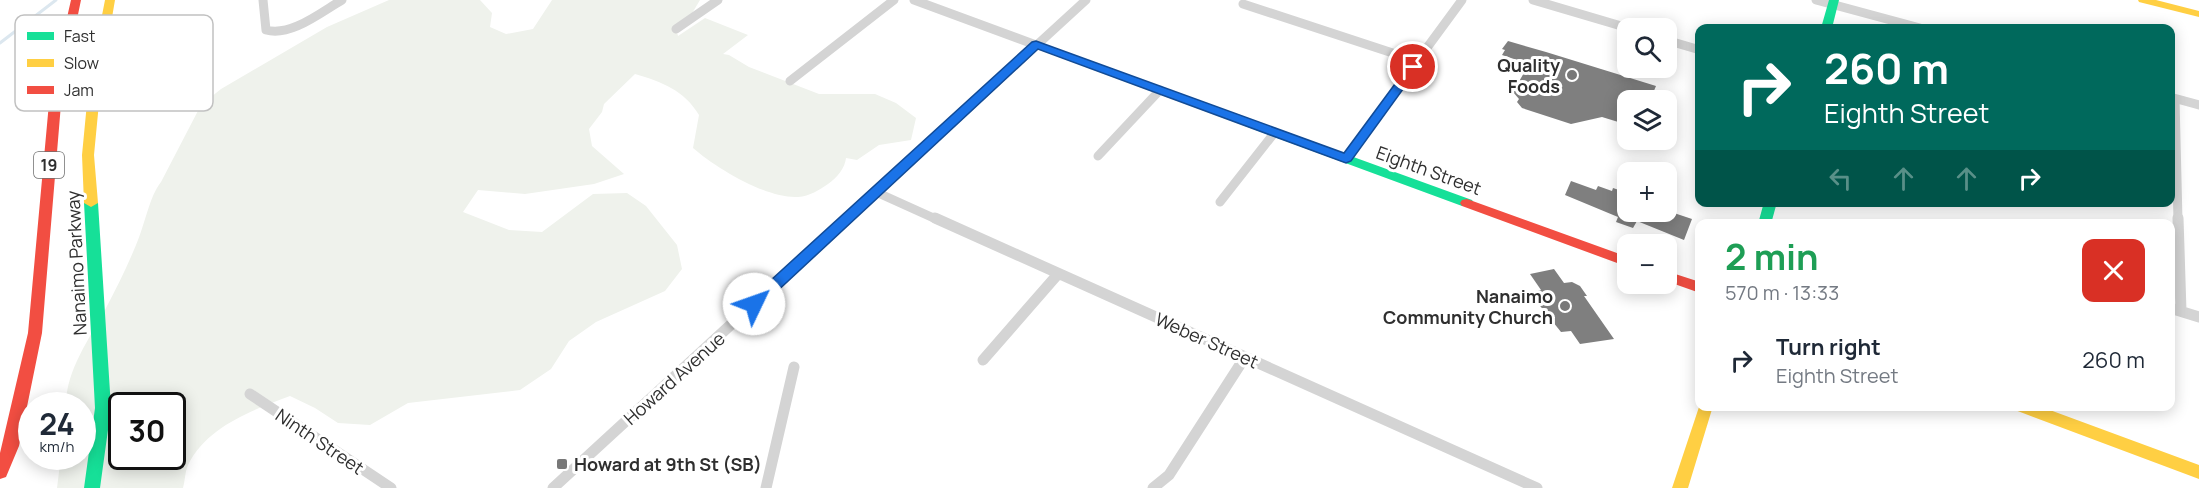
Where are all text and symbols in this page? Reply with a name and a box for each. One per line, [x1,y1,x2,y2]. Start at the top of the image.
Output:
legend [15,15,213,111]
map controls [1617,18,1677,294]
button: search [1617,18,1677,78]
text: Fast [64,25,95,47]
text: 260 m [1824,39,1949,97]
pin [1387,41,1438,92]
icon: right [1725,48,1803,126]
icon: arrive [1396,50,1429,83]
text: Slow [64,52,99,74]
place label: Quality Foods [1497,53,1560,98]
marker: Quality Foods [1565,68,1579,82]
text: Jam [64,79,94,101]
button: layers [1617,90,1677,150]
text: Eighth Street [1824,94,1989,131]
street label: Eighth Street [1373,140,1485,200]
road number: 19 [34,152,64,178]
button: + [1617,162,1677,222]
icon: left [1824,162,1857,195]
icon: ahead [1887,162,1920,195]
icon: ahead [1950,162,1983,195]
icon: right [2013,162,2046,195]
street label: Nanaimo Parkway [60,190,92,336]
text: 2 min [1725,232,1819,281]
button: − [1617,234,1677,294]
button: close [2082,239,2145,302]
position arrow [722,272,786,336]
text: 570 m · 13:33 [1725,279,1839,306]
place label: Nanaimo Community Church [1383,284,1553,329]
marker: Nanaimo Community Church [1558,299,1572,313]
street label: Weber Street [1152,307,1262,373]
street label: Howard Avenue [618,326,730,430]
text: Turn right [1776,332,1881,362]
icon: right [1725,344,1758,377]
text: 260 m [2082,345,2145,375]
text: Eighth Street [1776,362,1898,389]
speed limit sign: 30 [108,392,186,470]
text: 24 [39,403,75,444]
street label: Ninth Street [271,403,369,479]
text: km/h [40,436,74,457]
place label: Howard at 9th St (SB) [574,452,762,476]
marker: Howard at 9th St (SB) [555,457,569,471]

